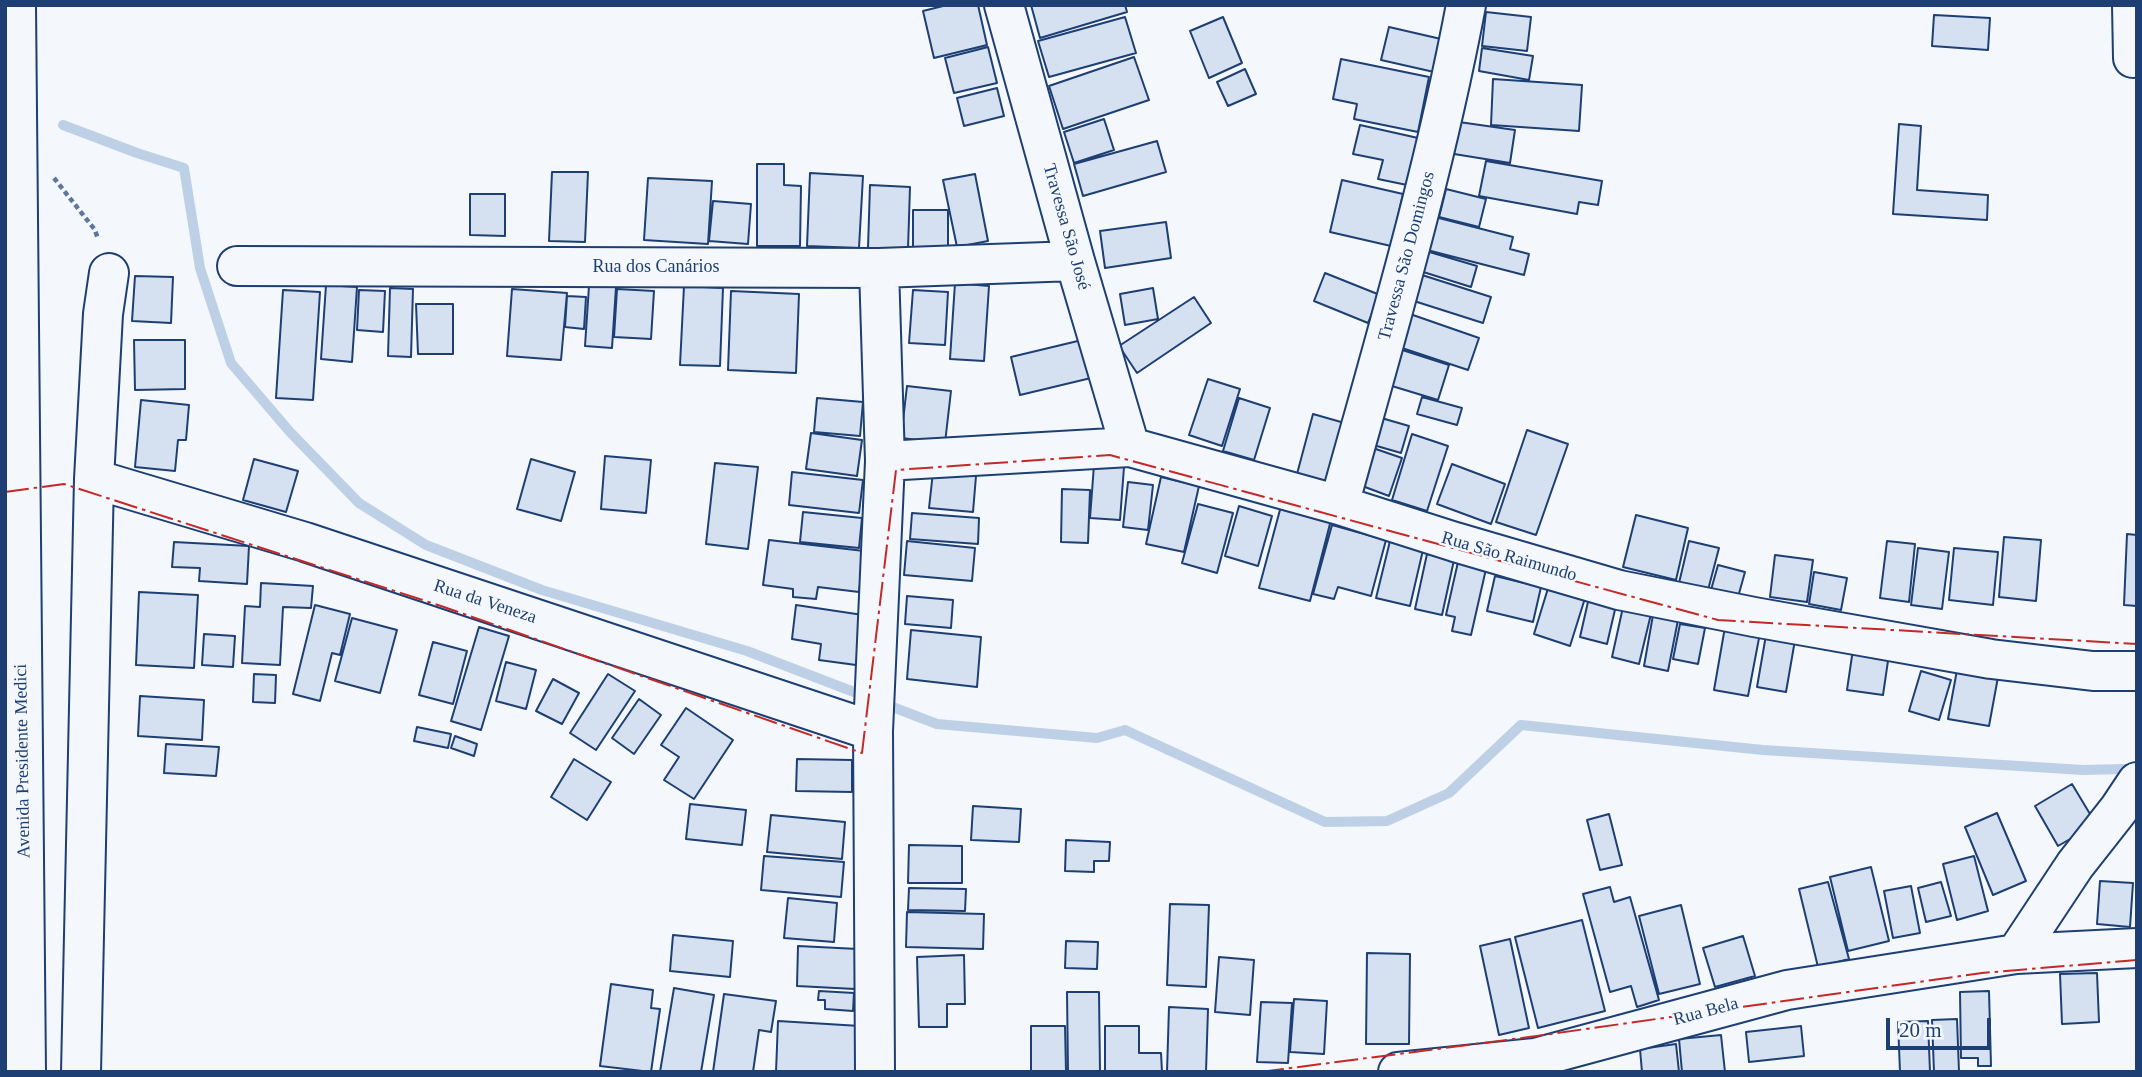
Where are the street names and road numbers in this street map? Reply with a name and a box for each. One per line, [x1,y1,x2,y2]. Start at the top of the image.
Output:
street label: Travessa São José [1038,161,1094,293]
street label: Travessa São Domingos [1374,169,1440,343]
street label: Rua dos Canários [593,256,719,278]
street label: Rua São Raimundo [1439,527,1579,587]
street label: Rua da Veneza [431,575,539,629]
street label: Avenida Presidente Medici [11,664,35,858]
street label: Rua Bela [1671,993,1741,1031]

